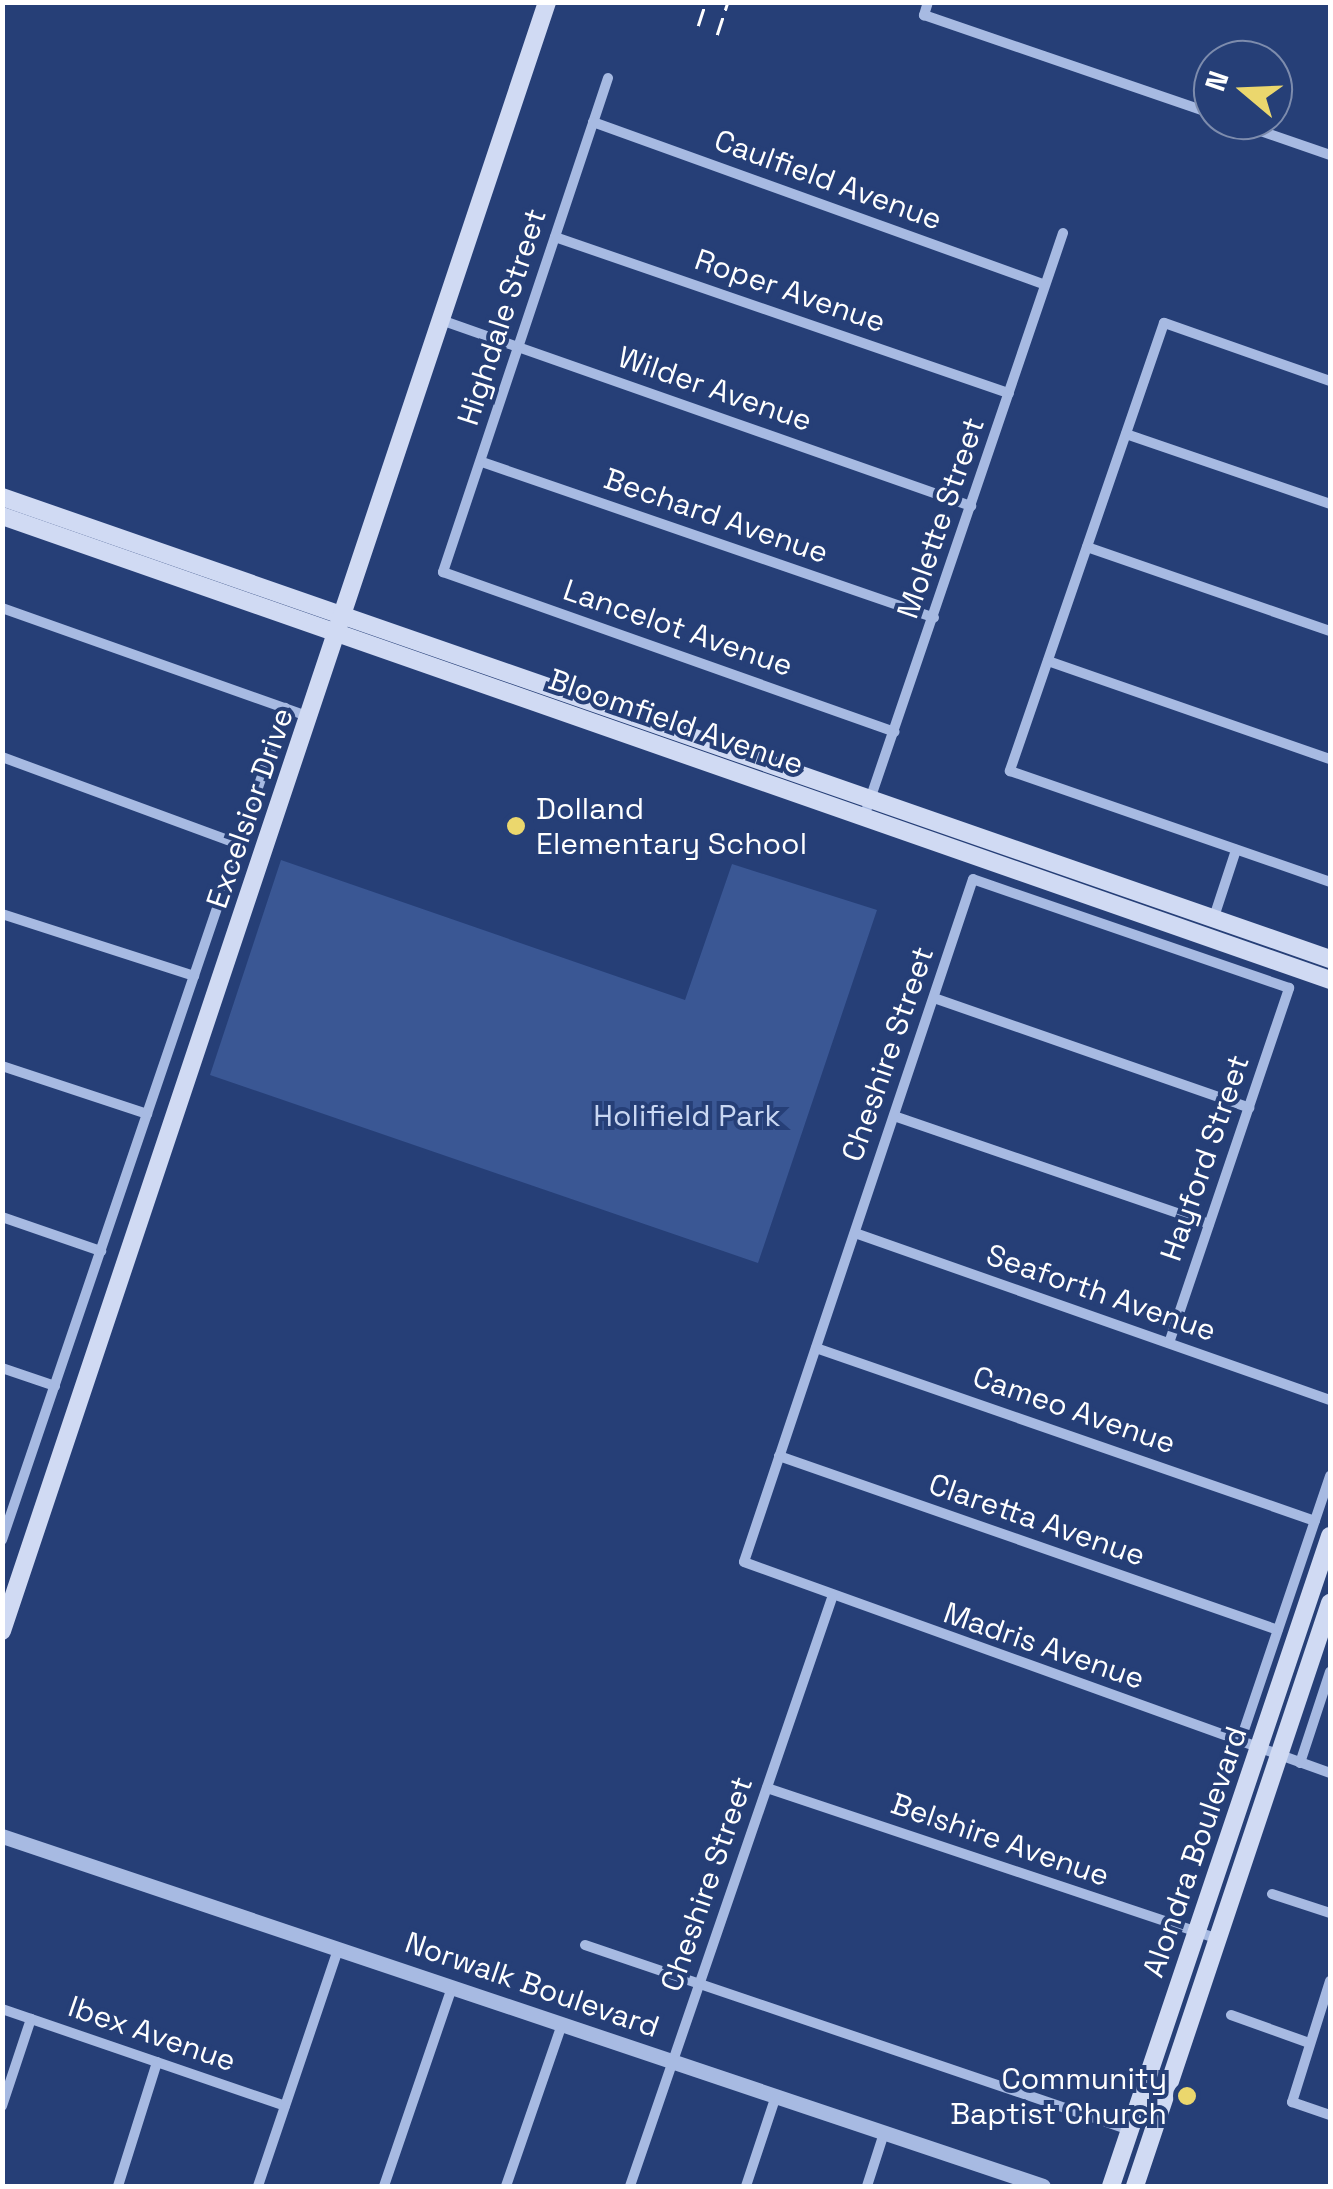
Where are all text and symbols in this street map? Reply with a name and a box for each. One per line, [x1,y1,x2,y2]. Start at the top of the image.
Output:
north arrow [1193,40,1293,140]
text: N [1196,66,1237,96]
street label: Caulfield Avenue [709,122,947,238]
street label: Highdale Street [450,204,554,430]
street label: Roper Avenue [690,242,890,340]
street label: Wilder Avenue [613,339,817,439]
street label: Molette Street [890,413,992,623]
street label: Bechard Avenue [599,461,833,571]
street label: Lancelot Avenue [558,572,798,684]
street label: Bloomfield Avenue [544,661,808,783]
street label: Excelsior Drive [199,703,301,913]
place label: Dolland Elementary School [536,791,807,862]
marker: Dolland Elementary School [505,815,527,837]
street label: Cheshire Street [834,942,942,1166]
street label: Hayford Street [1153,1050,1257,1266]
park label: Holifield Park [593,1098,781,1134]
street label: Seaforth Avenue [981,1237,1221,1349]
street label: Cameo Avenue [968,1358,1180,1462]
street label: Claretta Avenue [924,1466,1150,1574]
street label: Madris Avenue [939,1595,1149,1697]
street label: Alondra Boulevard [1135,1722,1255,1982]
street label: Cheshire Street [653,1772,761,1996]
street label: Belshire Avenue [886,1786,1114,1894]
street label: Norwalk Boulevard [400,1925,664,2045]
street label: Ibex Avenue [63,1989,241,2079]
place label: Community Baptist Church [950,2061,1167,2132]
marker: Community Baptist Church [1176,2085,1198,2107]

